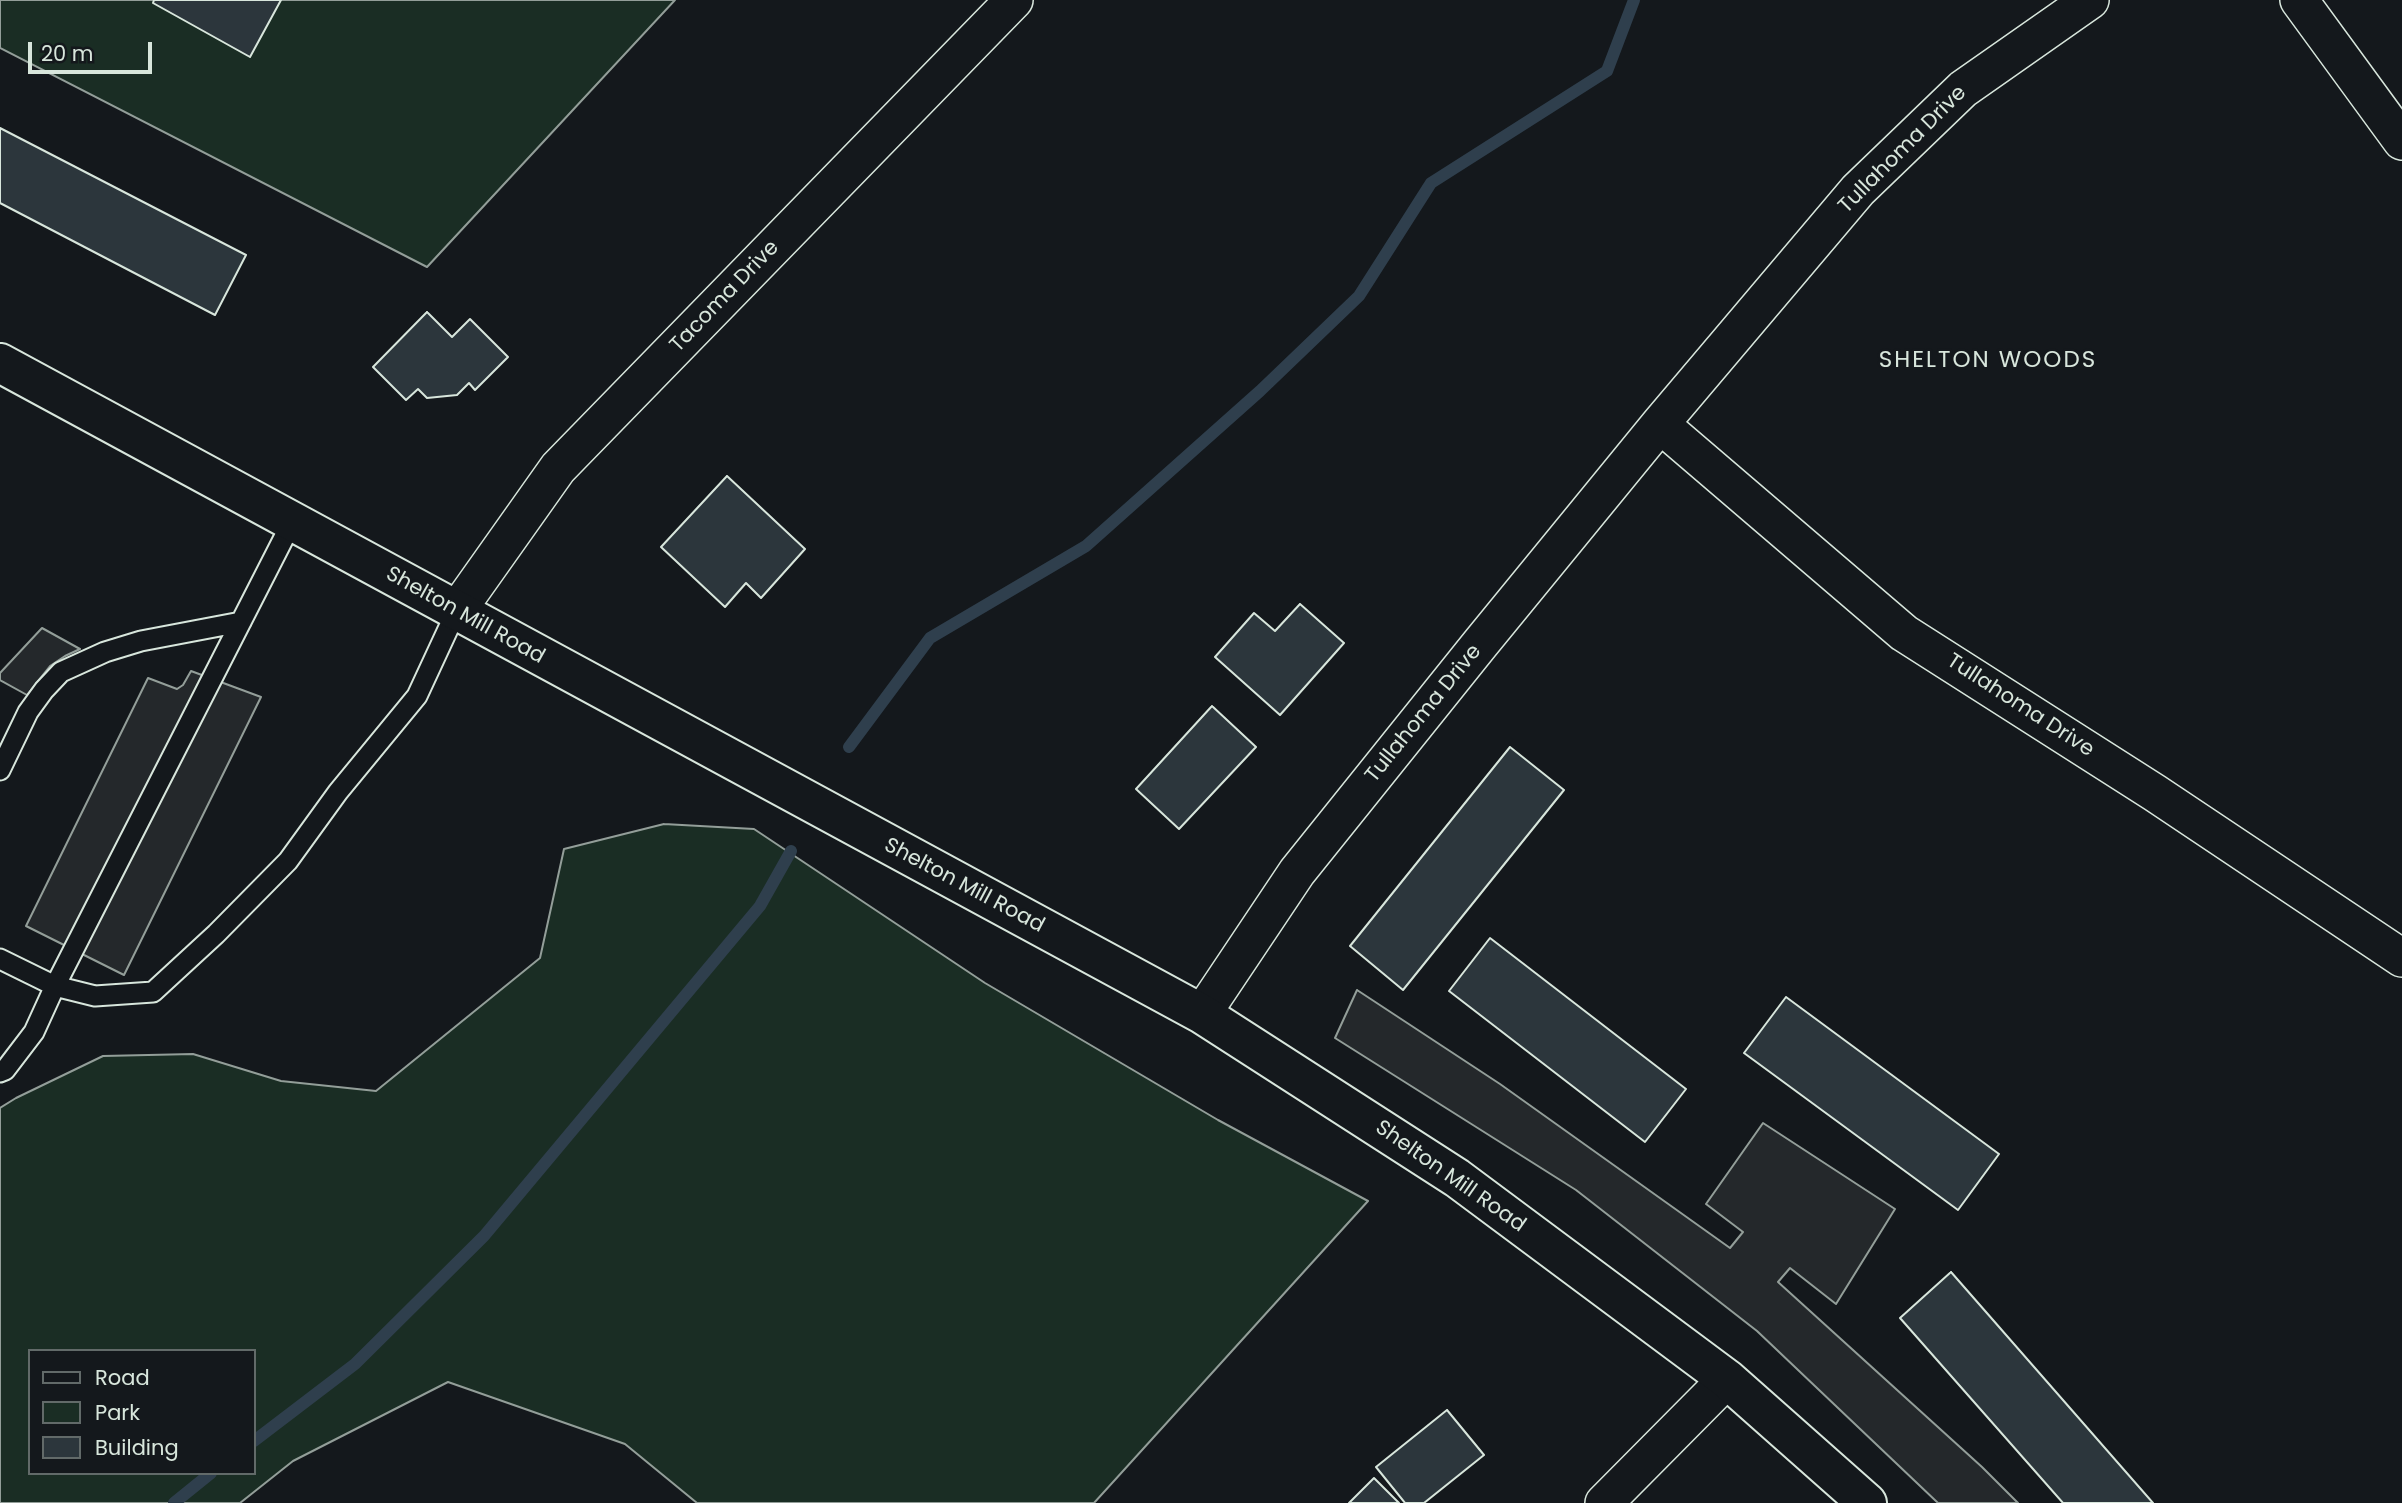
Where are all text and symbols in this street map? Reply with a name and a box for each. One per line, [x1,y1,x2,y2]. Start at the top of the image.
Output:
scale bar [32,28,156,72]
text: 20 m [41,39,94,68]
street label: Tullahoma Drive [1834,81,1972,219]
street label: Tacoma Drive [665,236,785,358]
district label: SHELTON WOODS [1880,347,2096,375]
street label: Shelton Mill Road [381,562,549,670]
street label: Tullahoma Drive [1361,640,1487,788]
street label: Tullahoma Drive [1942,649,2098,763]
street label: Shelton Mill Road [880,833,1048,939]
street label: Shelton Mill Road [1370,1116,1530,1238]
legend [28,1349,256,1475]
text: Road [95,1363,150,1392]
text: Park [95,1398,140,1427]
text: Building [95,1433,179,1462]

